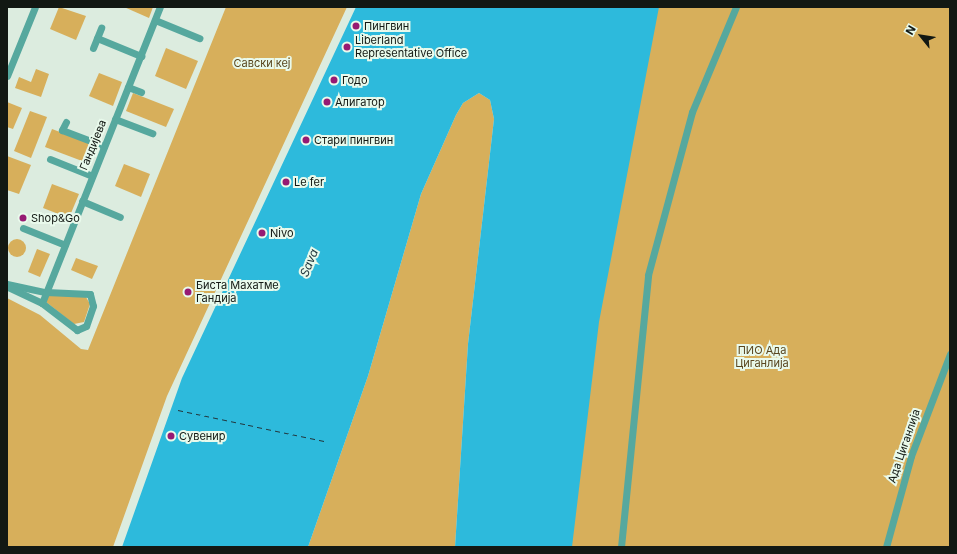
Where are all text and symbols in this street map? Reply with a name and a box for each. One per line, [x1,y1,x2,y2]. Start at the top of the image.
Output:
north arrow [901,16,941,56]
place label: Пингвин [364,19,409,33]
marker: Пингвин [351,21,361,31]
text: N [902,23,919,37]
place label: Liberland Representative Office [355,34,467,60]
marker: Liberland Representative Office [342,42,352,52]
park label: Савски кеј [233,56,291,70]
place label: Годо [342,73,368,87]
marker: Годо [329,75,339,85]
place label: Алигатор [335,95,385,109]
marker: Алигатор [322,97,332,107]
street label: Гандијева [77,118,109,172]
place label: Стари пингвин [314,133,393,147]
marker: Стари пингвин [301,135,311,145]
place label: Le fer [294,175,324,189]
marker: Le fer [281,177,291,187]
place label: Shop&Go [31,211,80,225]
marker: Shop&Go [18,213,28,223]
place label: Nivo [270,226,294,240]
marker: Nivo [257,228,267,238]
water label: Sava [297,247,321,279]
place label: Биста Махатме Гандија [196,279,279,305]
marker: Биста Махатме Гандија [183,287,193,297]
park label: ПИО Ада Циганлија [735,344,789,370]
street label: Ада Циганлија [885,407,923,485]
place label: Сувенир [179,429,226,443]
marker: Сувенир [166,431,176,441]

